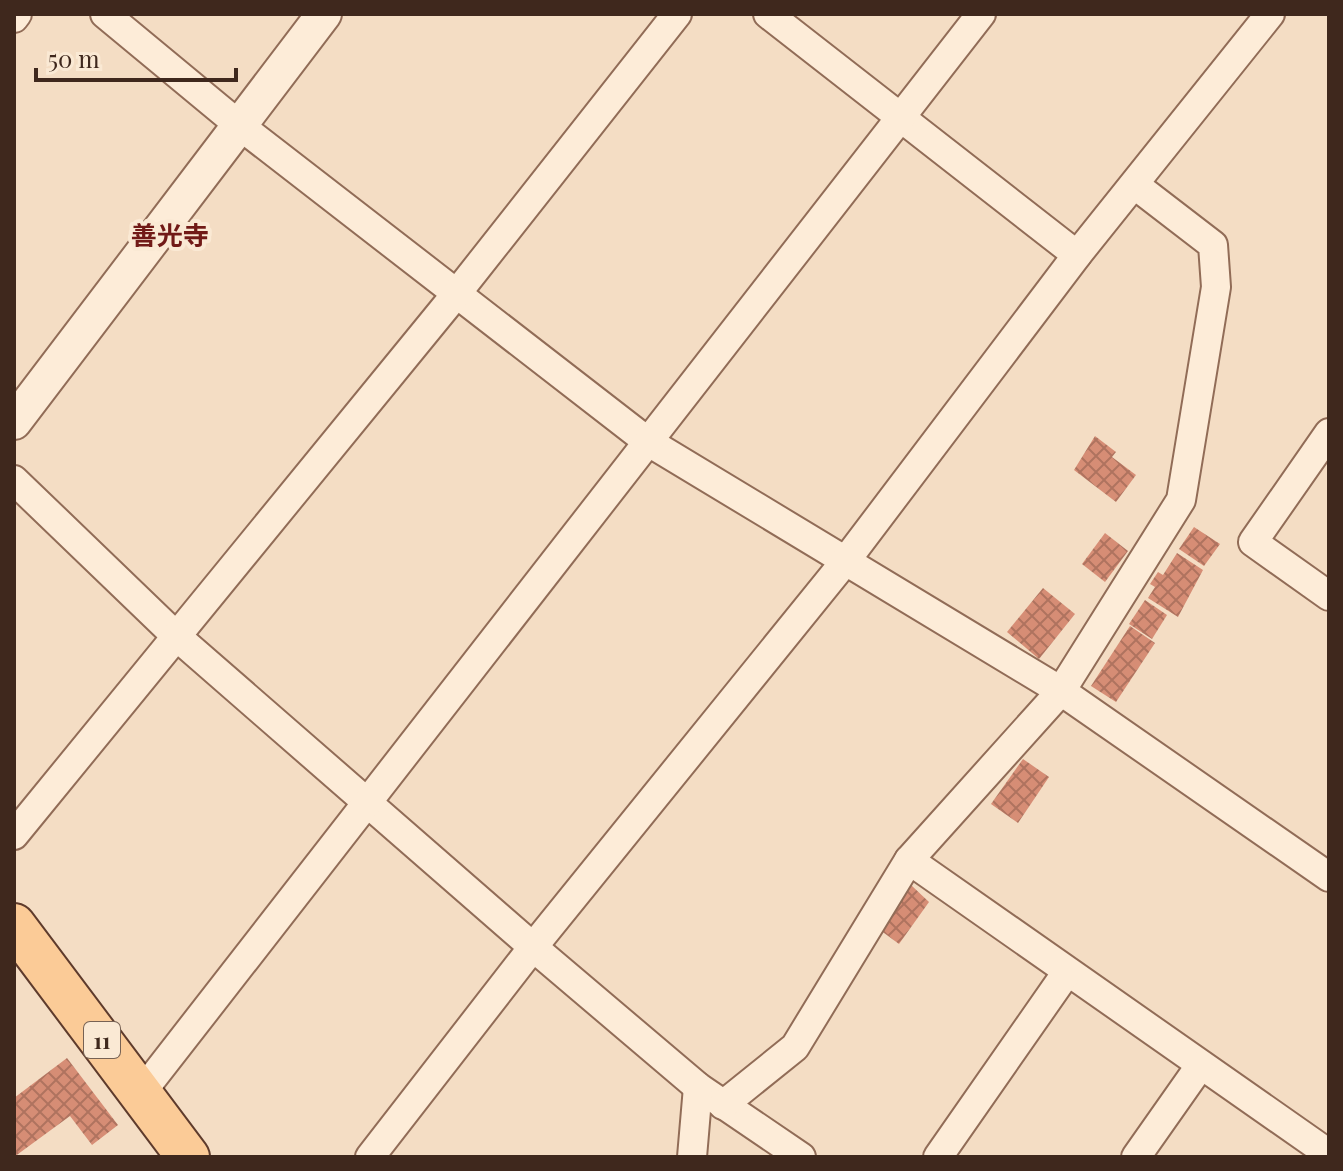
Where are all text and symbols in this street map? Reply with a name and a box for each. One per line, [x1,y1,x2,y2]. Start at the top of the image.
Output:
scale bar [36,32,236,82]
text: 50 m [48,42,100,74]
district label: 善光寺 [131,217,209,252]
road number: 11 [84,1022,120,1058]

